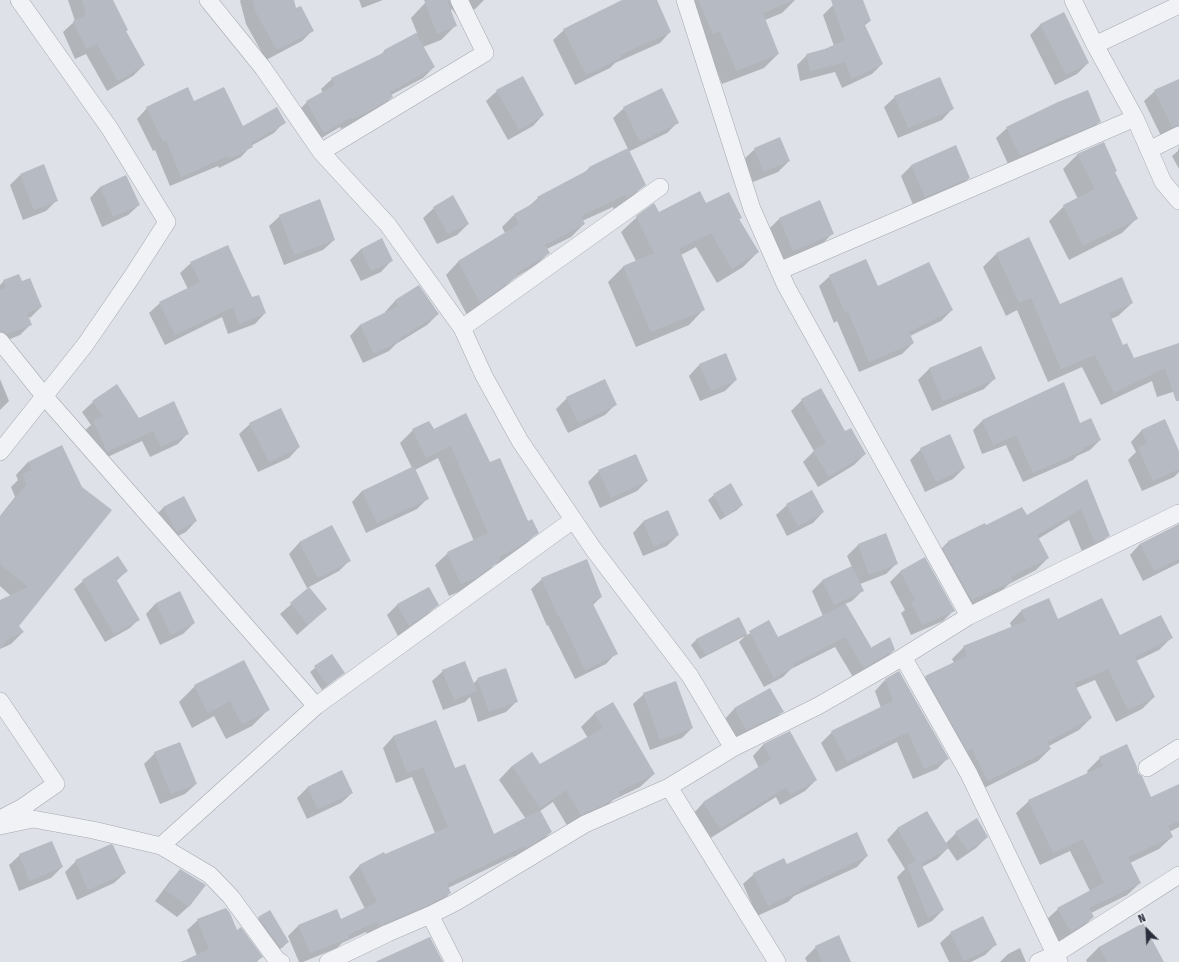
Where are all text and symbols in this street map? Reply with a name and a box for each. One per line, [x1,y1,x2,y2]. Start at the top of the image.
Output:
north arrow [1127,910,1167,950]
text: N [1136,911,1148,926]

